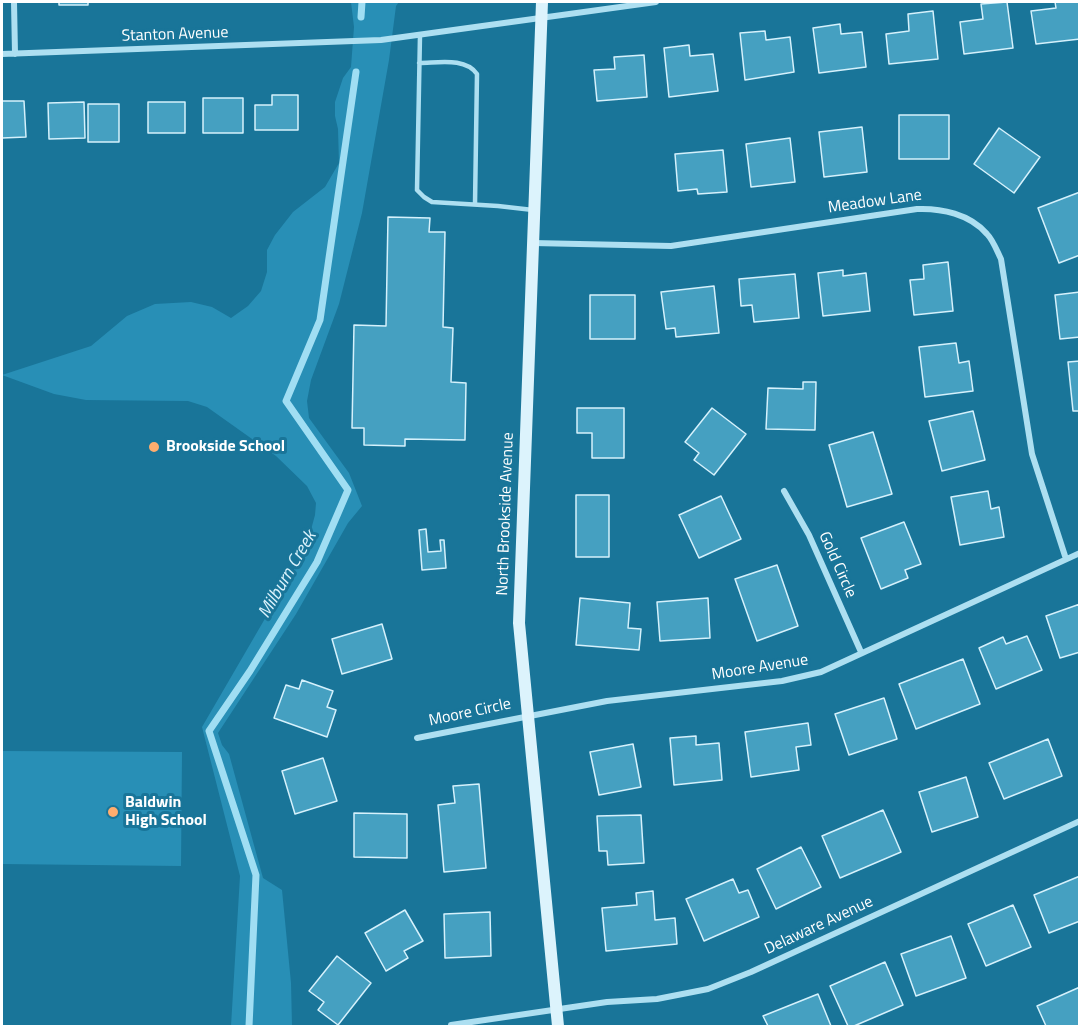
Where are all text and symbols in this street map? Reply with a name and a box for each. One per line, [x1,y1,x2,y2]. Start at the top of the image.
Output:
street label: Stanton Avenue [121,24,229,46]
street label: Meadow Lane [827,186,923,218]
street label: North Brookside Avenue [494,432,518,596]
place label: Brookside School [166,437,285,457]
marker: Brookside School [147,440,161,454]
water label: Milburn Creek [254,527,322,623]
street label: Gold Circle [814,529,860,601]
street label: Moore Avenue [710,651,810,685]
street label: Moore Circle [427,695,513,731]
place label: Baldwin High School [125,793,207,831]
marker: Baldwin High School [106,805,120,819]
street label: Delaware Avenue [762,893,876,959]

